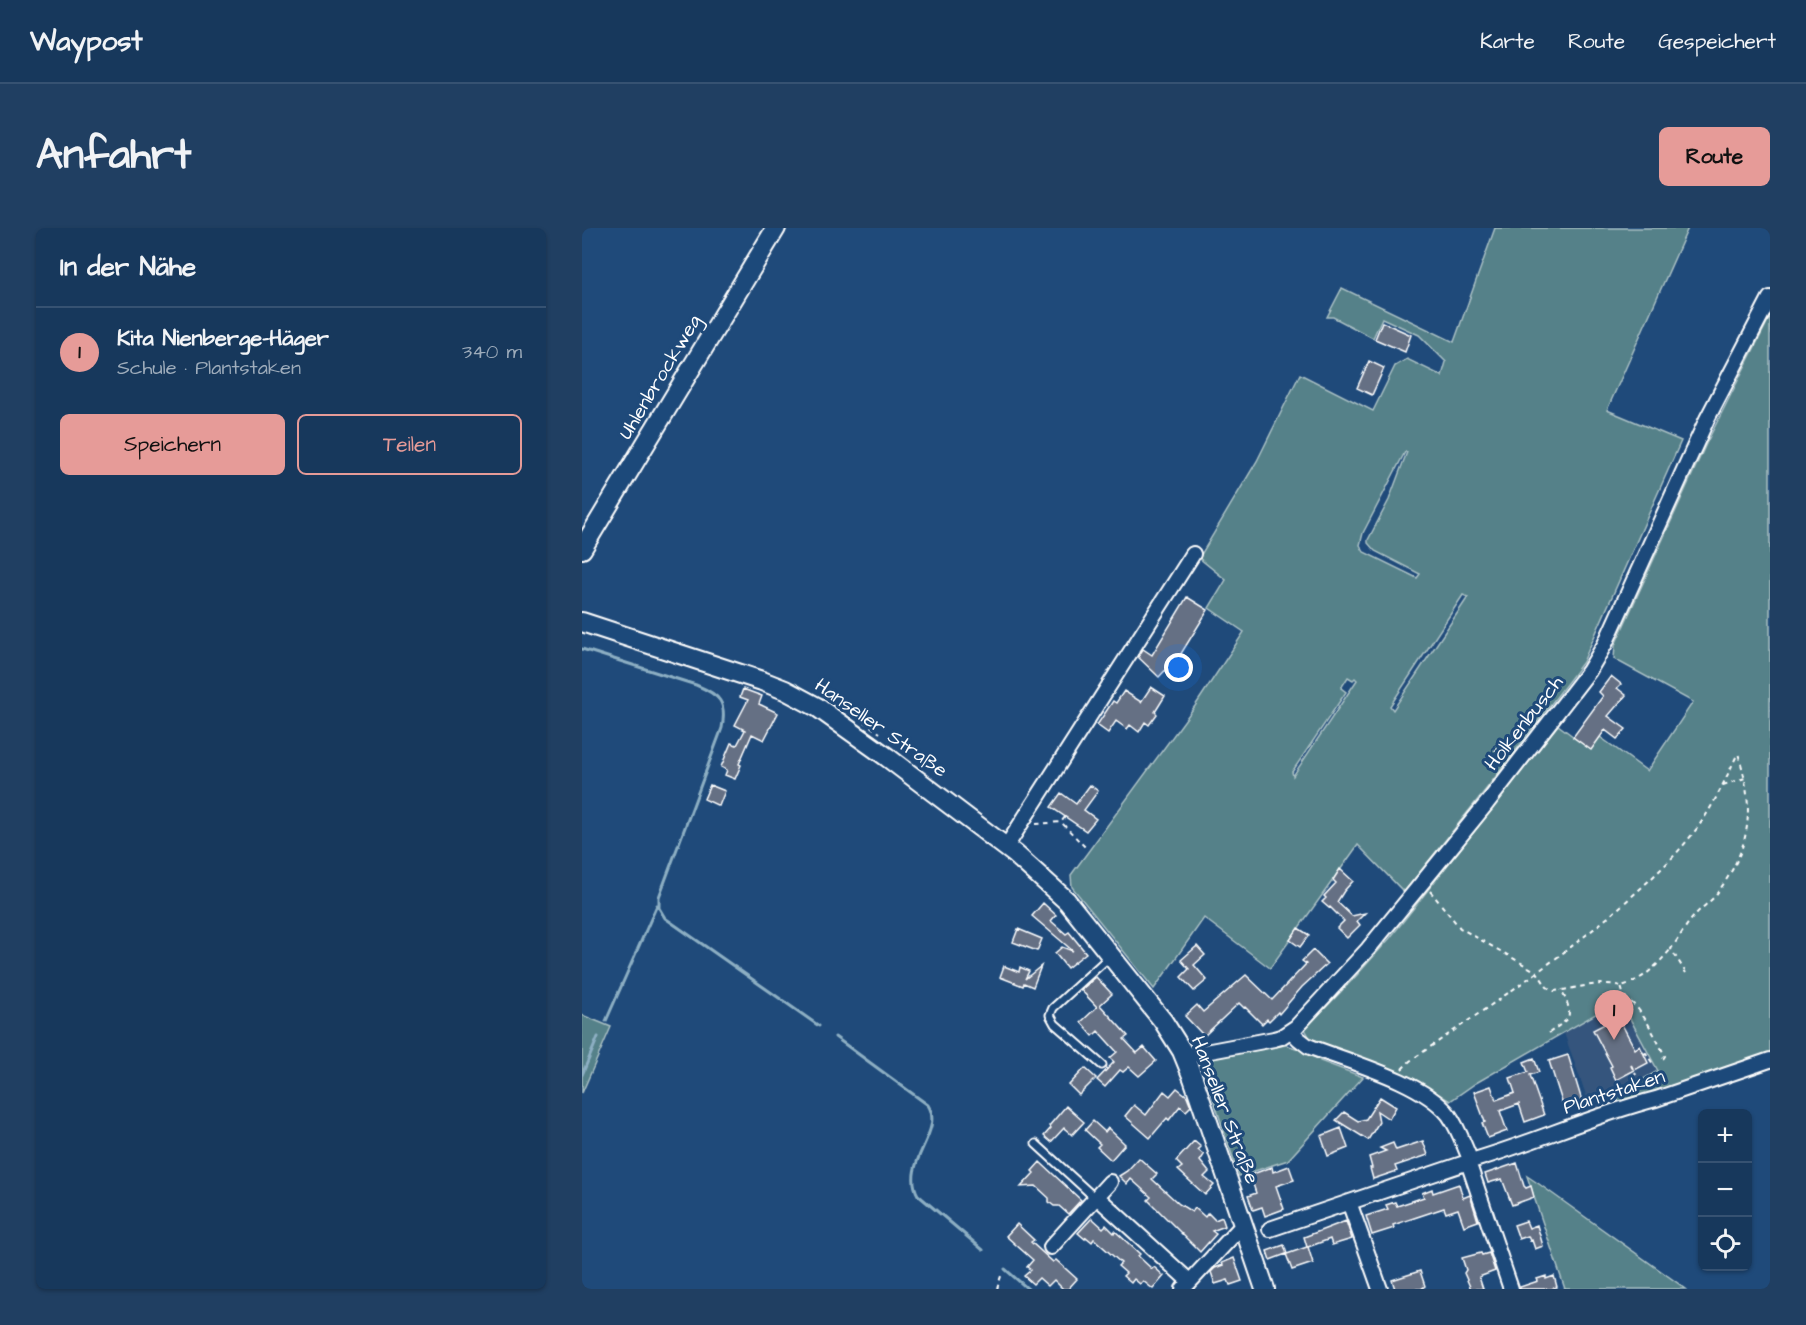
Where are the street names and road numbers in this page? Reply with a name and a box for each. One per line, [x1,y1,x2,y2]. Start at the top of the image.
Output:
street label: Uhlenbrockweg [612,309,709,445]
street label: Hölkenbusch [1478,670,1570,776]
street label: Hanseller Straße [809,672,953,784]
street label: Hanseller Straße [1184,1032,1266,1188]
street label: Plantstaken [1559,1062,1669,1122]

